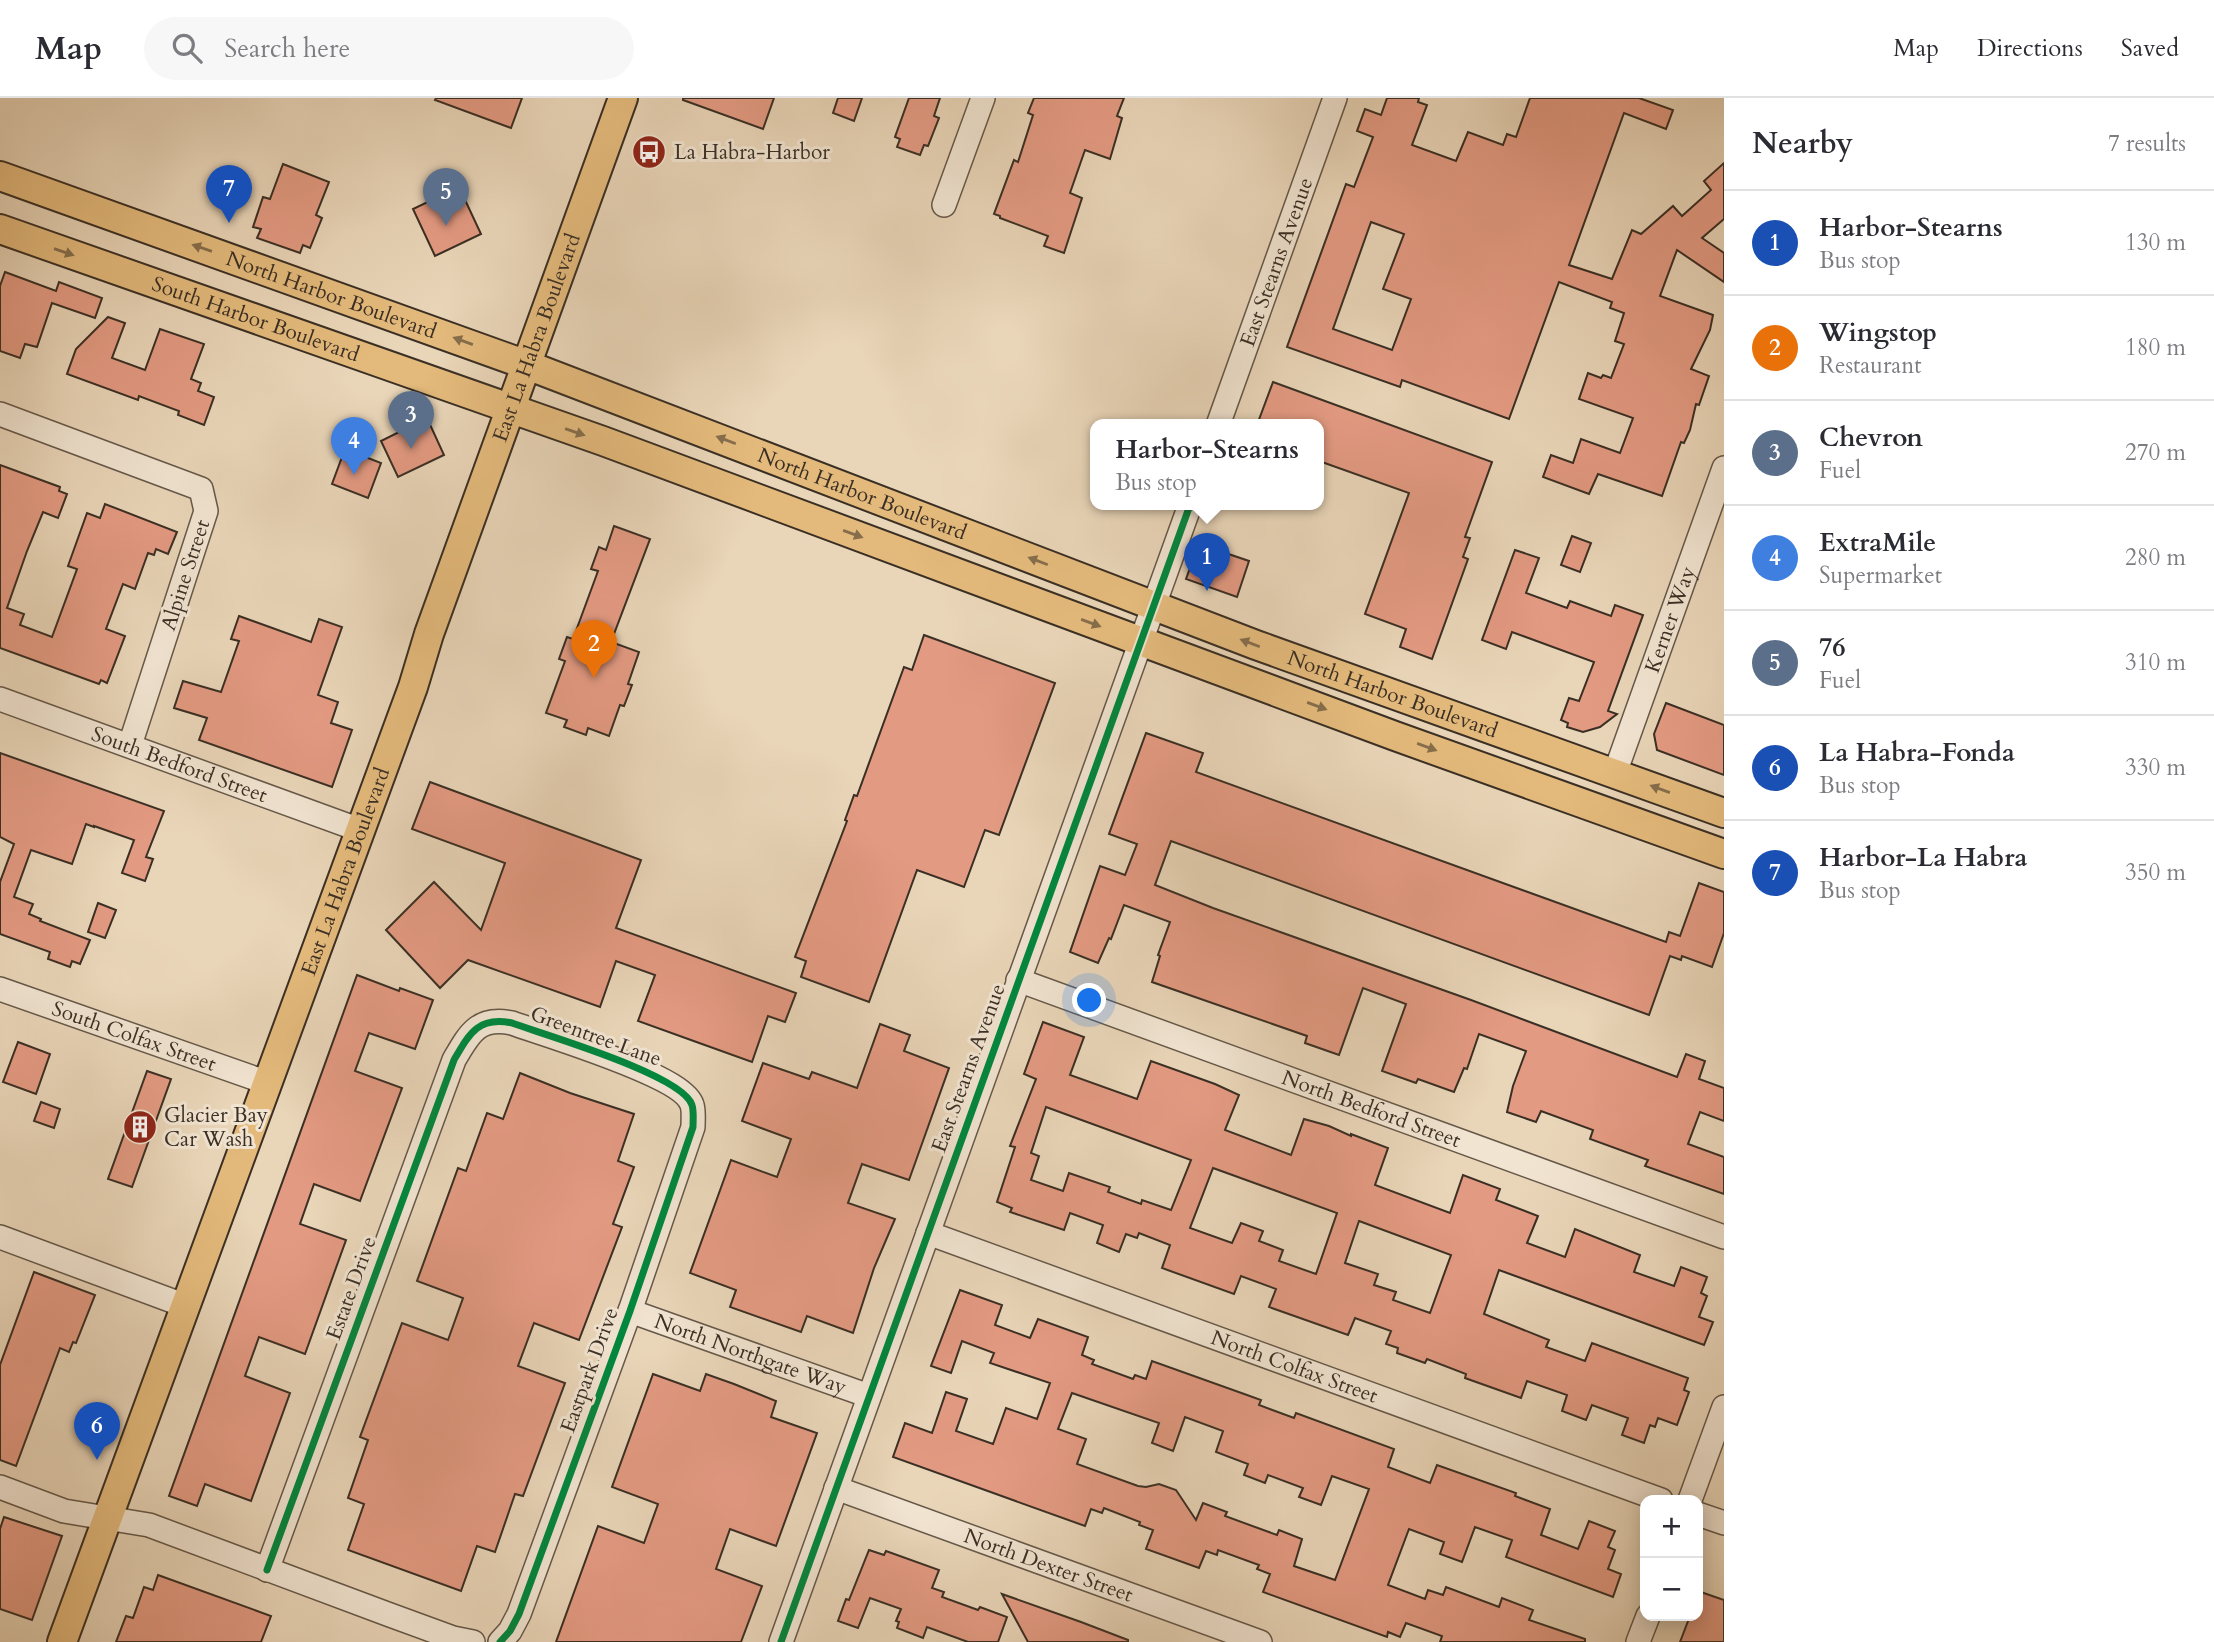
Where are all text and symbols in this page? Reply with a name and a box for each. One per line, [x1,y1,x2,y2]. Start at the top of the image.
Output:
search box [144,17,634,80]
text: Map [35,26,102,71]
icon: search [168,29,206,67]
text: Search here [224,31,350,66]
text: Map [1893,32,1939,65]
text: Directions [1977,32,2083,65]
text: Saved [2121,32,2179,65]
text: Nearby [1752,123,1853,164]
text: 7 results [2108,128,2186,159]
bus stop icon: La Habra-Harbor [630,133,668,171]
place label: La Habra-Harbor [674,138,830,167]
pin: 7 [206,165,252,223]
pin: 5 [423,168,469,226]
street label: East Stearns Avenue [1233,174,1320,351]
text: Harbor-Stearns [1819,210,2003,245]
text: 1 [1769,227,1781,258]
text: 130 m [2125,227,2186,258]
street label: East La Habra Boulevard [486,230,588,446]
one-way arrow [192,242,213,253]
street label: North Harbor Boulevard [222,244,440,346]
text: Bus stop [1819,245,1901,276]
one-way arrow [54,247,75,258]
street label: South Harbor Boulevard [148,270,363,369]
text: Wingstop [1819,315,1937,350]
text: 2 [1769,332,1781,363]
text: 180 m [2125,332,2186,363]
one-way arrow [452,335,473,346]
text: Restaurant [1819,350,1922,381]
pin: 3 [388,391,434,449]
pin: 4 [331,417,377,475]
popup [1090,419,1324,510]
text: Chevron [1819,420,1923,455]
one-way arrow [564,427,585,437]
text: Harbor-Stearns [1115,432,1299,467]
one-way arrow [716,435,737,446]
text: 3 [1769,437,1781,468]
text: 270 m [2125,437,2186,468]
street label: North Harbor Boulevard [753,441,971,548]
text: Fuel [1819,455,1861,486]
text: Bus stop [1115,467,1197,498]
street label: Alpine Street [154,516,217,634]
text: ExtraMile [1819,525,1936,560]
one-way arrow [843,529,864,540]
pin: 1 [1184,533,1230,591]
text: 4 [1769,542,1781,573]
text: 280 m [2125,542,2186,573]
one-way arrow [1027,555,1048,566]
text: Supermarket [1819,560,1942,591]
street label: Kerner Way [1638,563,1703,677]
one-way arrow [1081,618,1102,629]
pin: 2 [571,620,617,678]
text: 76 [1819,630,1846,665]
one-way arrow [1239,637,1260,648]
street label: North Harbor Boulevard [1283,643,1502,746]
text: 5 [1769,647,1781,678]
text: 310 m [2125,647,2186,678]
text: Fuel [1819,665,1861,696]
one-way arrow [1307,701,1328,712]
street label: South Bedford Street [87,720,272,810]
text: La Habra-Fonda [1819,735,2015,770]
one-way arrow [1417,742,1438,753]
text: 6 [1769,752,1781,783]
text: 330 m [2125,752,2186,783]
street label: East La Habra Boulevard [294,763,397,980]
text: Bus stop [1819,770,1901,801]
one-way arrow [1649,784,1670,795]
text: Harbor-La Habra [1819,840,2028,875]
text: 7 [1769,857,1781,888]
text: 350 m [2125,857,2186,888]
text: Bus stop [1819,875,1901,906]
street label: East Stearns Avenue [924,980,1012,1157]
your location [1072,983,1106,1017]
street label: South Colfax Street [48,994,220,1079]
street label: Greentree Lane [526,999,665,1074]
street label: North Bedford Street [1278,1063,1465,1155]
place label: Glacier Bay Car Wash [164,1101,268,1154]
building icon: Glacier Bay Car Wash [121,1108,159,1146]
street label: Estate Drive [319,1232,384,1344]
street label: Eastpark Drive [553,1304,626,1437]
street label: North Northgate Way [650,1307,850,1402]
street label: North Colfax Street [1207,1323,1382,1411]
pin: 6 [74,1402,120,1460]
map controls [1640,1495,1703,1621]
button: + [1640,1495,1703,1558]
street label: North Dexter Street [960,1522,1137,1610]
button: − [1640,1558,1703,1621]

